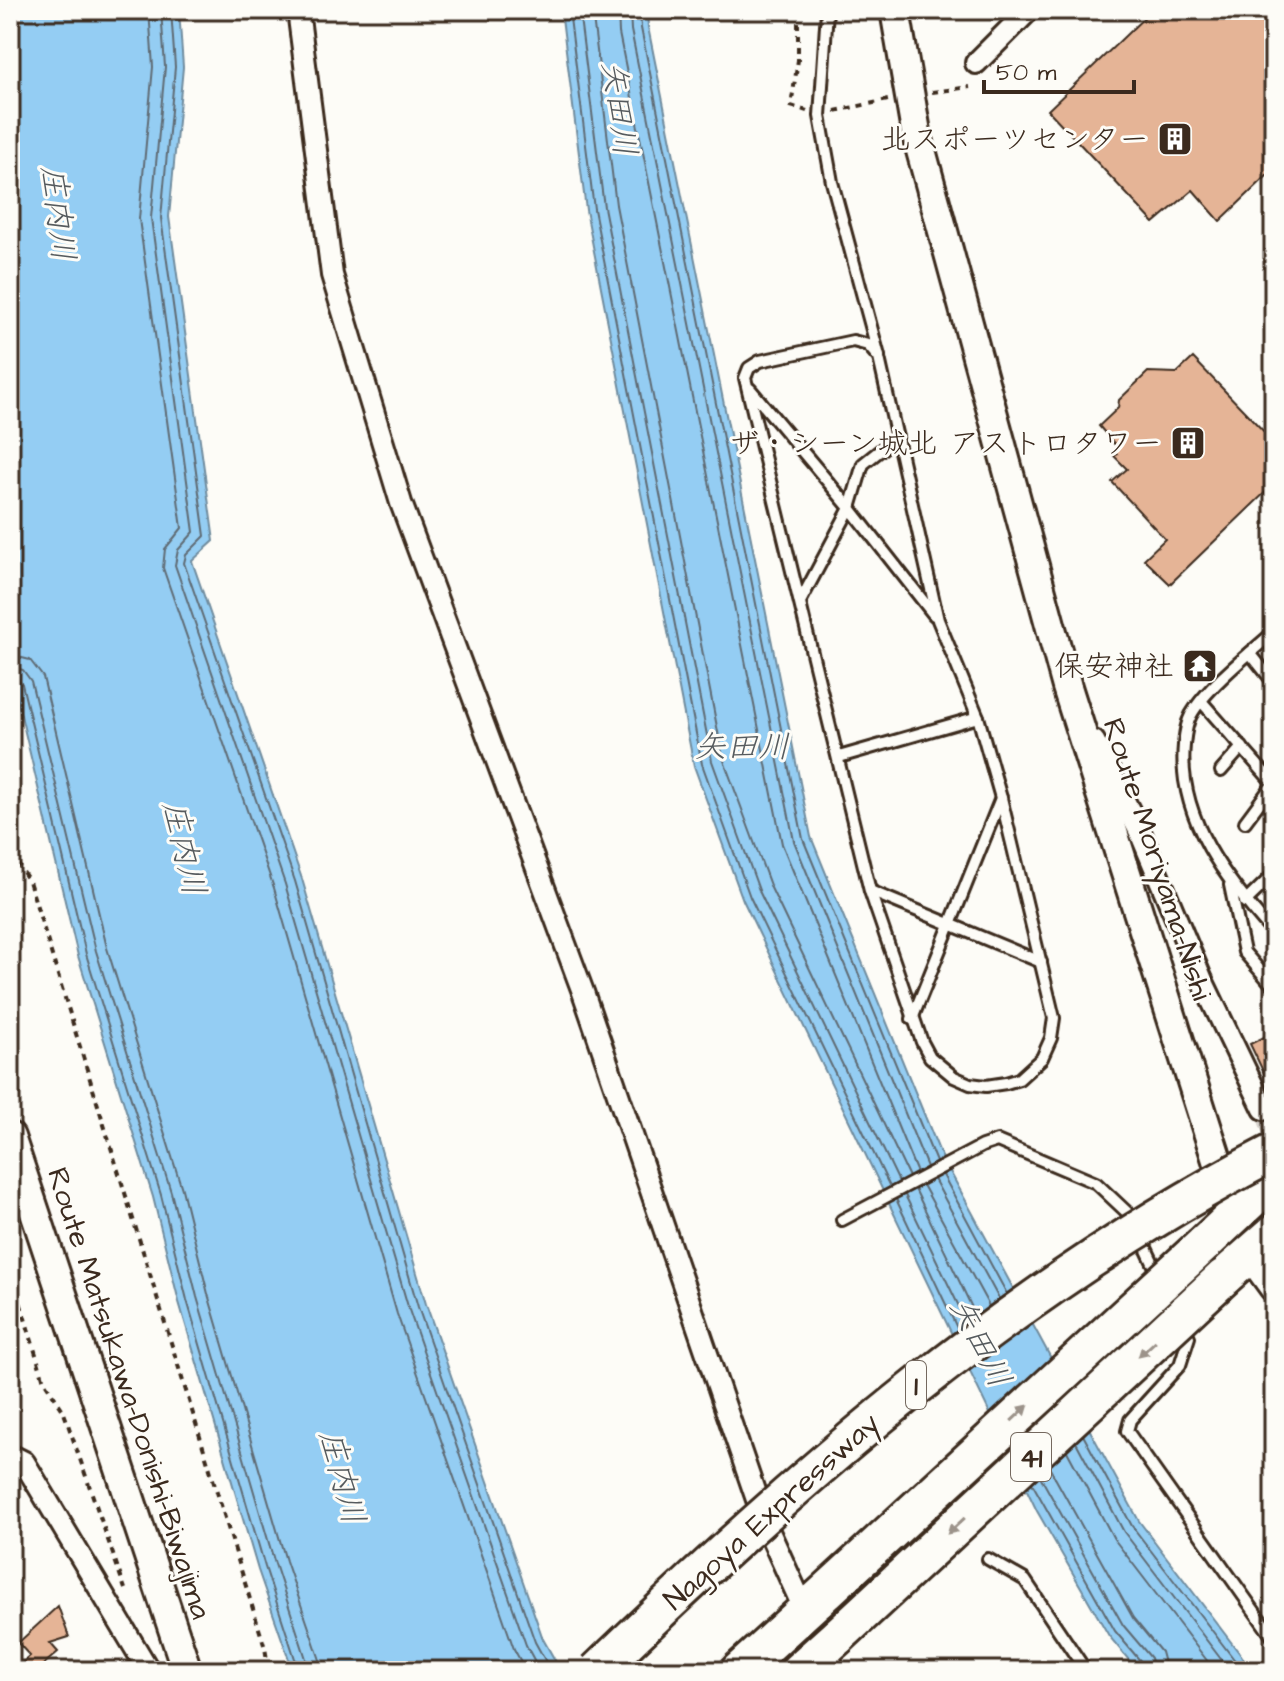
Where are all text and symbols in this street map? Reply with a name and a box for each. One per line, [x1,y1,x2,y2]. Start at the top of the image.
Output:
scale bar [984,44,1134,94]
text: 50 m [996,56,1057,90]
water label: 矢田川 [590,58,647,159]
place label: 北スポーツセンター [881,119,1149,161]
building icon: 北スポーツセンター [1156,120,1194,158]
water label: 庄内川 [29,163,86,264]
place label: ザ・シーン城北 アストロタワー [729,423,1162,465]
building icon: ザ・シーン城北 アストロタワー [1169,424,1207,462]
place label: 保安神社 [1054,646,1174,688]
temple icon: 保安神社 [1181,647,1219,685]
street label: Route Moriyama-Nishi [1091,713,1223,1006]
water label: 矢田川 [694,725,790,770]
water label: 庄内川 [151,796,216,900]
street label: Route Matsukawa-Donishi-Biwajima [36,1162,222,1624]
water label: 矢田川 [938,1290,1022,1396]
one-way arrow [1137,1340,1156,1358]
road number: 1 [906,1361,926,1409]
street label: Nagoya Expressway [654,1403,890,1621]
one-way arrow [1010,1405,1029,1423]
water label: 庄内川 [307,1425,376,1530]
road number: 41 [1011,1433,1051,1481]
one-way arrow [947,1516,966,1535]

